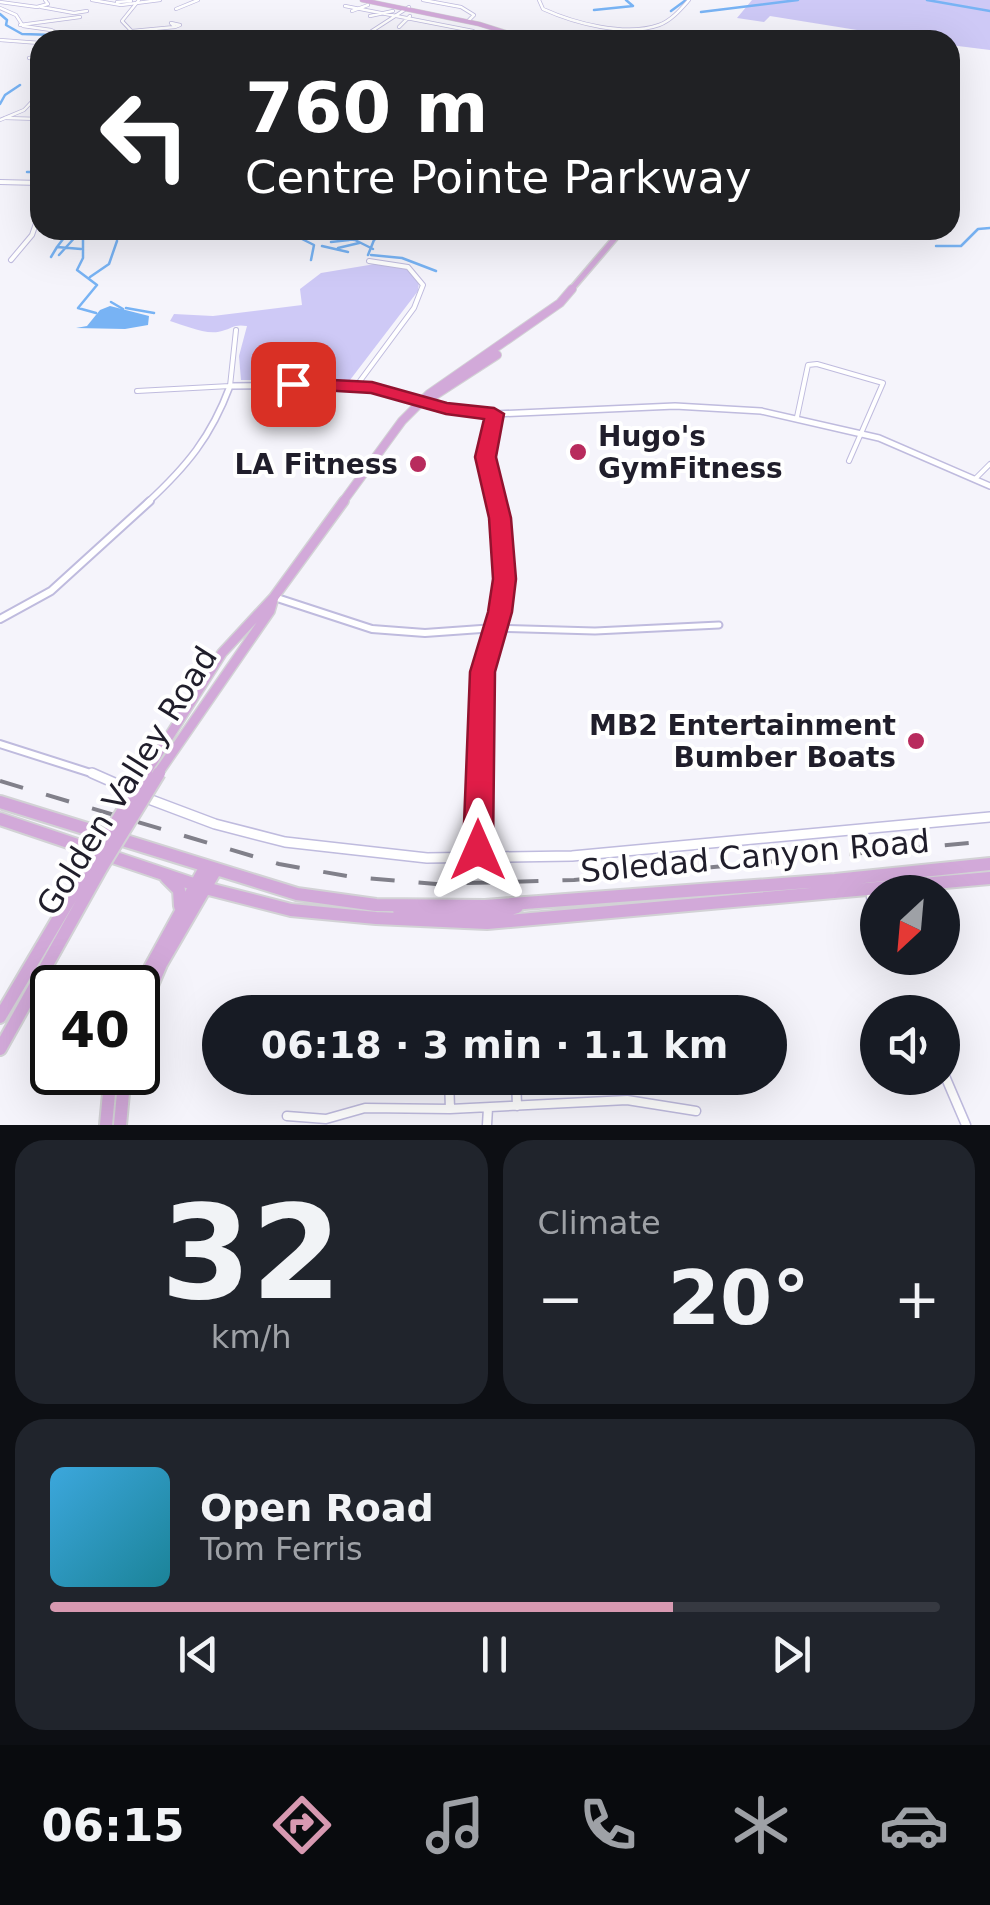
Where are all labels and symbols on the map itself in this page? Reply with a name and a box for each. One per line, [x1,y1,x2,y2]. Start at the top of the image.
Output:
pin [251,342,336,427]
place label: Hugo's GymFitness [598,420,783,485]
marker: Hugo's GymFitness [567,441,589,463]
place label: LA Fitness [234,448,398,481]
marker: LA Fitness [407,453,429,475]
street label: Golden Valley Road [29,640,225,922]
place label: MB2 Entertainment Bumber Boats [589,709,896,774]
marker: MB2 Entertainment Bumber Boats [905,730,927,752]
position arrow [426,798,530,902]
street label: Soledad Canyon Road [579,822,931,890]
north arrow [860,875,960,975]
speed limit sign: 40 [30,965,160,1095]

